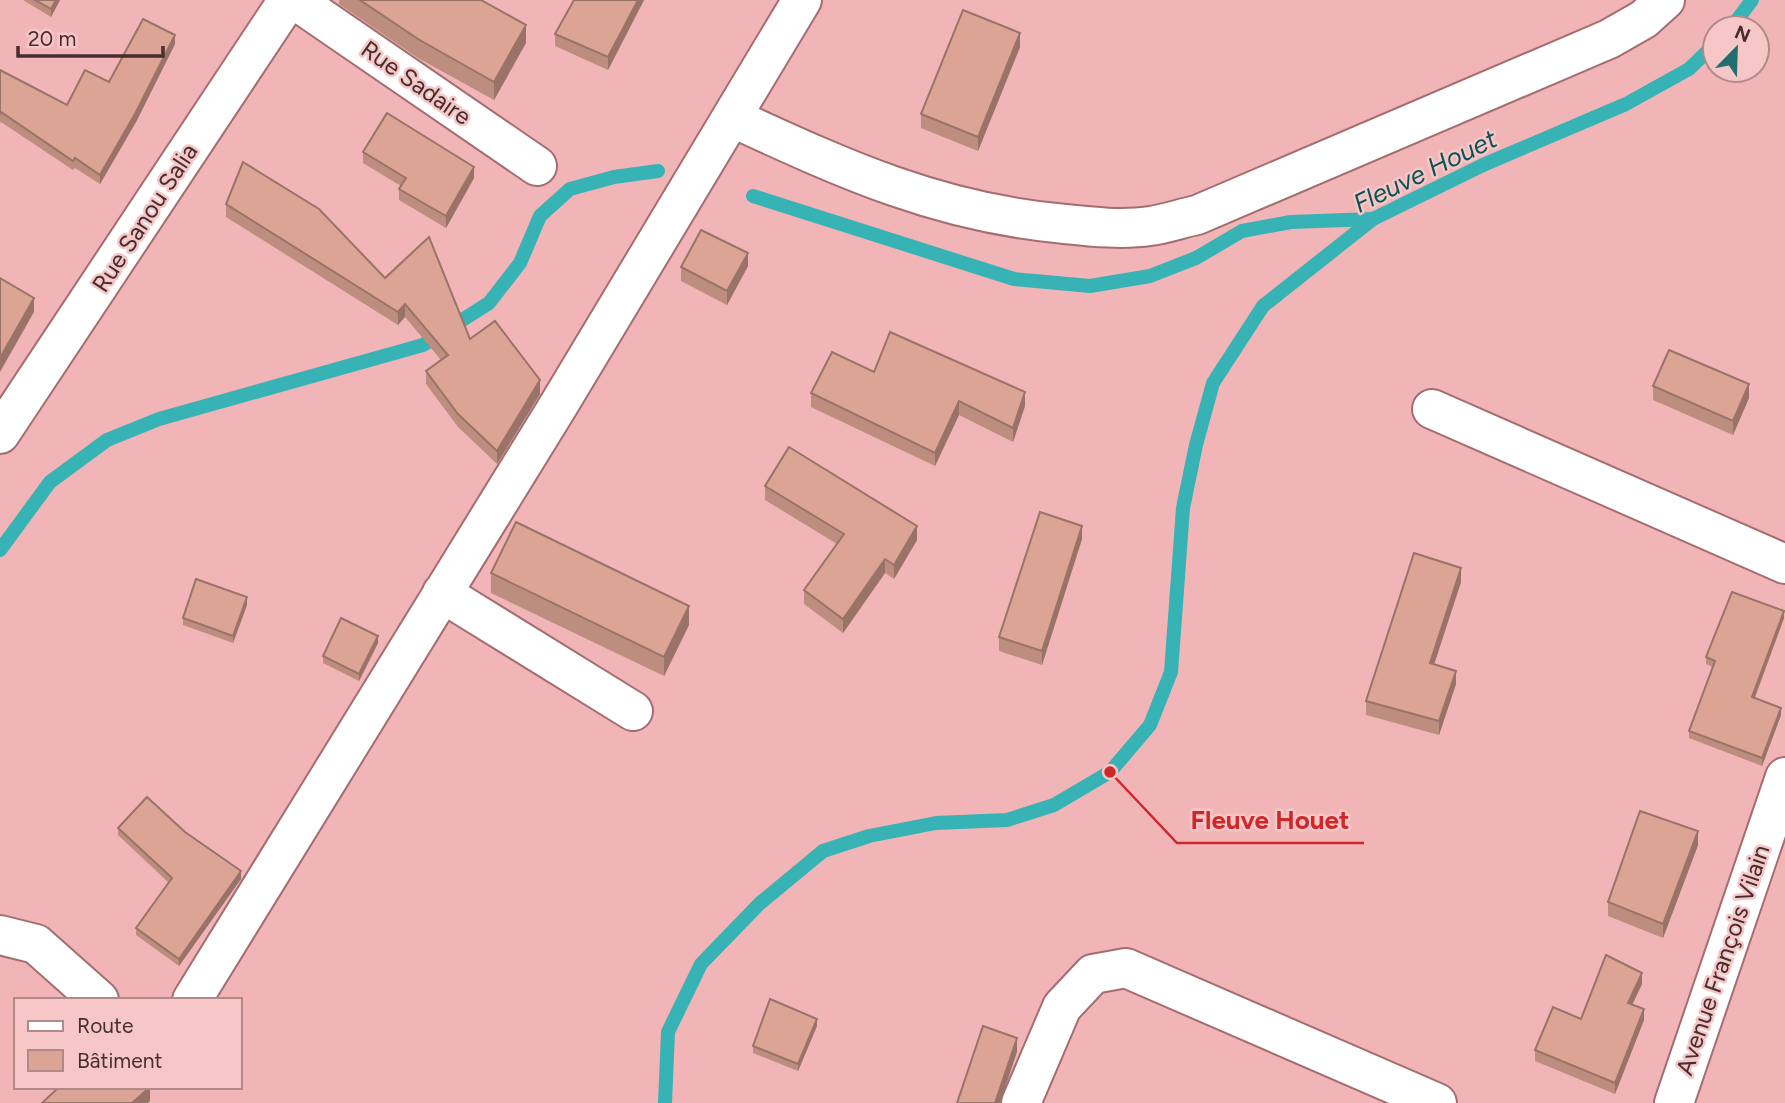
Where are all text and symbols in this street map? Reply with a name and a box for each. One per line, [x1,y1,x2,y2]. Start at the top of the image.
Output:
scale bar [18,14,163,58]
north arrow [1701,14,1771,84]
text: N [1731,20,1754,47]
text: 20 m [28,26,76,51]
street label: Rue Sadaire [356,34,477,131]
water label: Fleuve Houet [1348,122,1503,220]
street label: Rue Sanou Salia [86,138,203,297]
callout: Fleuve Houet [1177,796,1364,843]
text: Fleuve Houet [1191,804,1349,836]
street label: Avenue François Vilain [1669,841,1776,1079]
legend [14,998,242,1089]
text: Route [77,1013,133,1038]
text: Bâtiment [77,1048,162,1073]

